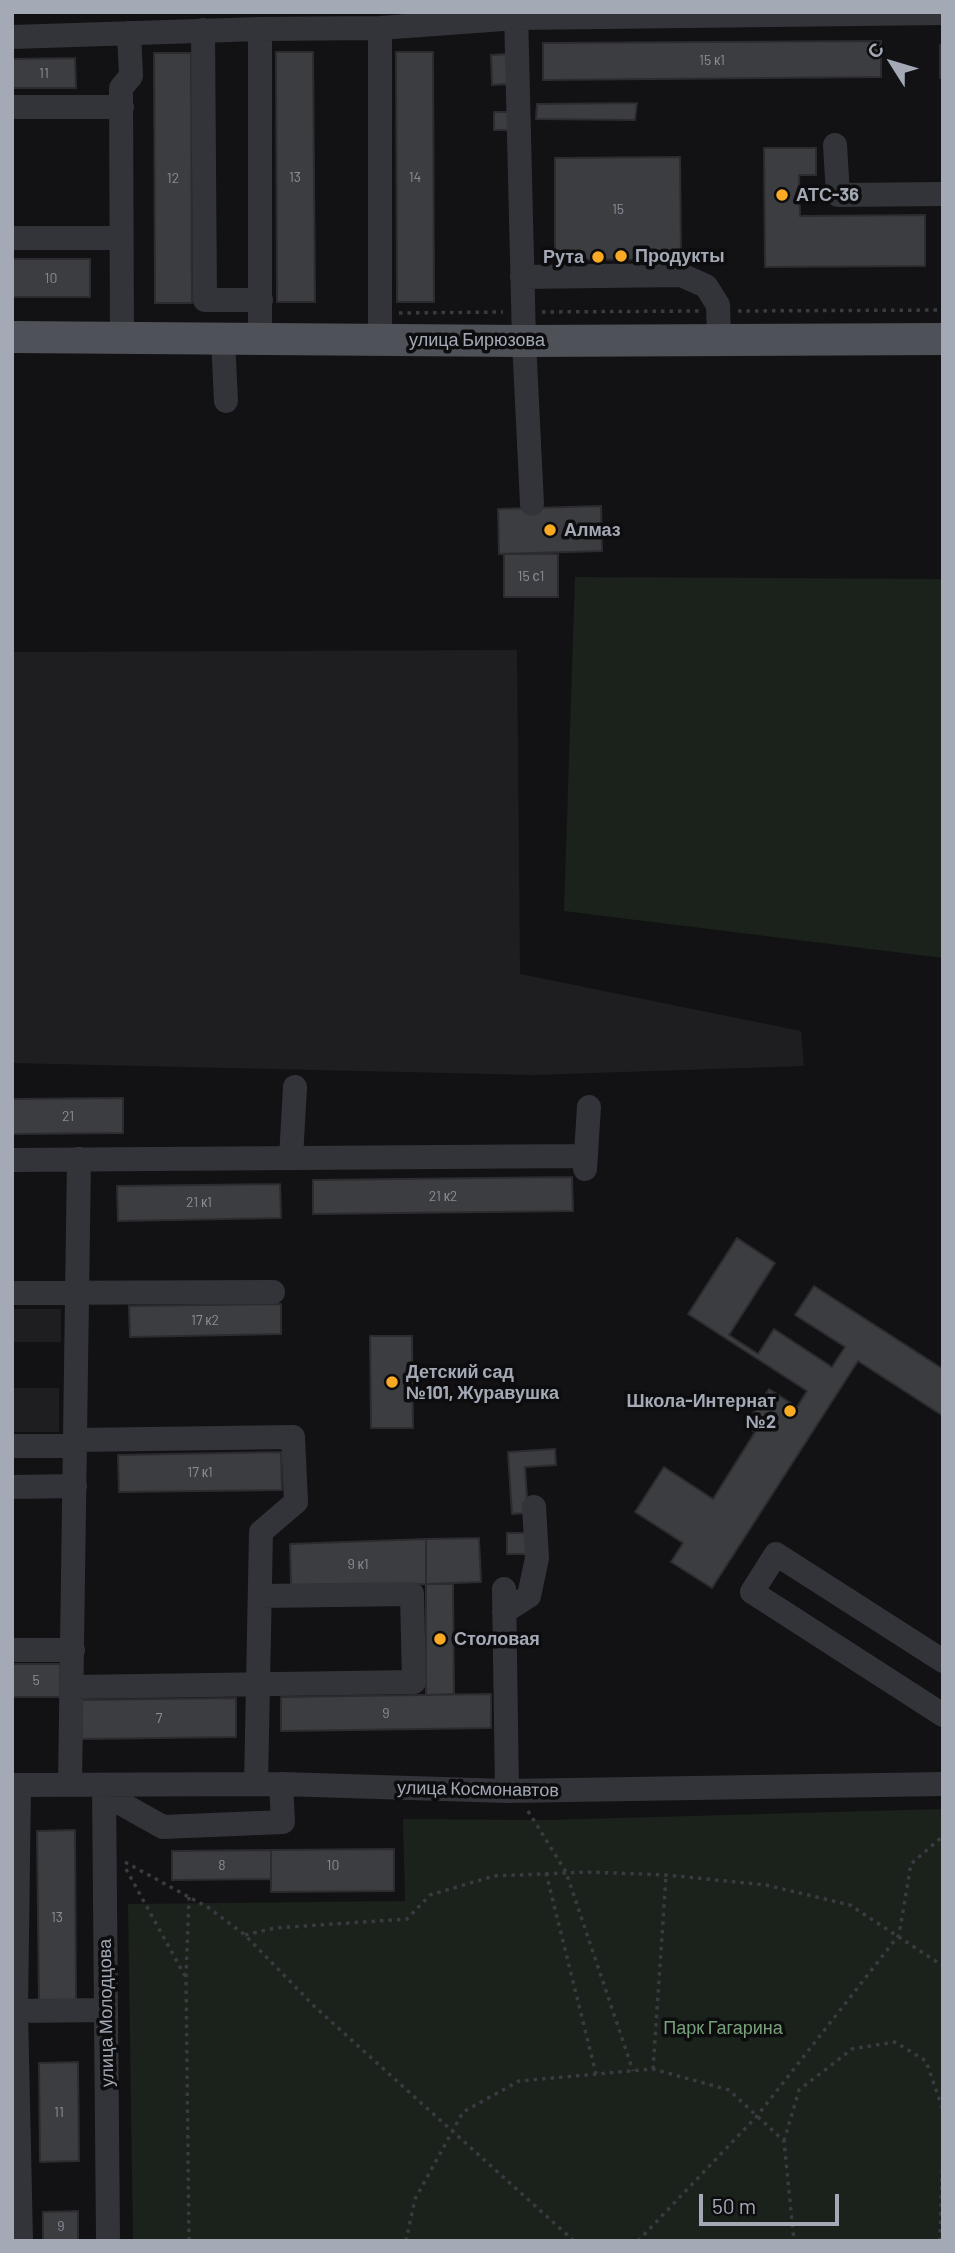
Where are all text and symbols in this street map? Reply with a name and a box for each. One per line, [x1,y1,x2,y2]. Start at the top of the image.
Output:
north arrow [857,28,927,98]
text: С [862,38,888,62]
house number: 15 к1 [699,52,725,68]
house number: 11 [39,65,49,81]
house number: 13 [289,169,301,185]
house number: 14 [409,169,421,185]
house number: 12 [167,170,179,186]
place label: АТС-36 [796,184,859,206]
marker: АТС-36 [774,187,790,203]
house number: 15 [612,201,624,217]
place label: Продукты [635,245,725,267]
place label: Рута [543,246,584,268]
marker: Продукты [613,248,629,264]
marker: Рута [590,249,606,265]
house number: 10 [45,270,57,286]
street label: улица Бирюзова [409,329,545,351]
place label: Алмаз [564,519,621,541]
marker: Алмаз [542,522,558,538]
house number: 15 с1 [518,568,544,584]
house number: 21 [62,1108,74,1124]
house number: 21 к2 [429,1188,457,1204]
house number: 21 к1 [186,1194,212,1210]
house number: 17 к2 [191,1312,219,1328]
place label: Детский сад №101, Журавушка [406,1361,559,1404]
marker: Детский сад №101, Журавушка [384,1374,400,1390]
place label: Школа-Интернат №2 [626,1390,776,1432]
marker: Школа-Интернат №2 [782,1403,798,1419]
house number: 17 к1 [187,1464,213,1480]
house number: 9 к1 [347,1556,369,1572]
place label: Столовая [454,1628,540,1650]
marker: Столовая [432,1631,448,1647]
house number: 5 [32,1672,40,1688]
house number: 9 [382,1705,390,1721]
house number: 7 [156,1710,162,1726]
street label: улица Космонавтов [397,1777,559,1801]
house number: 8 [218,1857,226,1873]
house number: 10 [327,1857,339,1873]
house number: 13 [51,1909,63,1925]
street label: улица Молодцова [94,1939,118,2087]
park label: Парк Гагарина [663,2017,783,2039]
house number: 11 [54,2104,64,2120]
scale bar [703,2180,843,2224]
text: 50 m [712,2193,756,2218]
house number: 9 [57,2218,65,2234]

